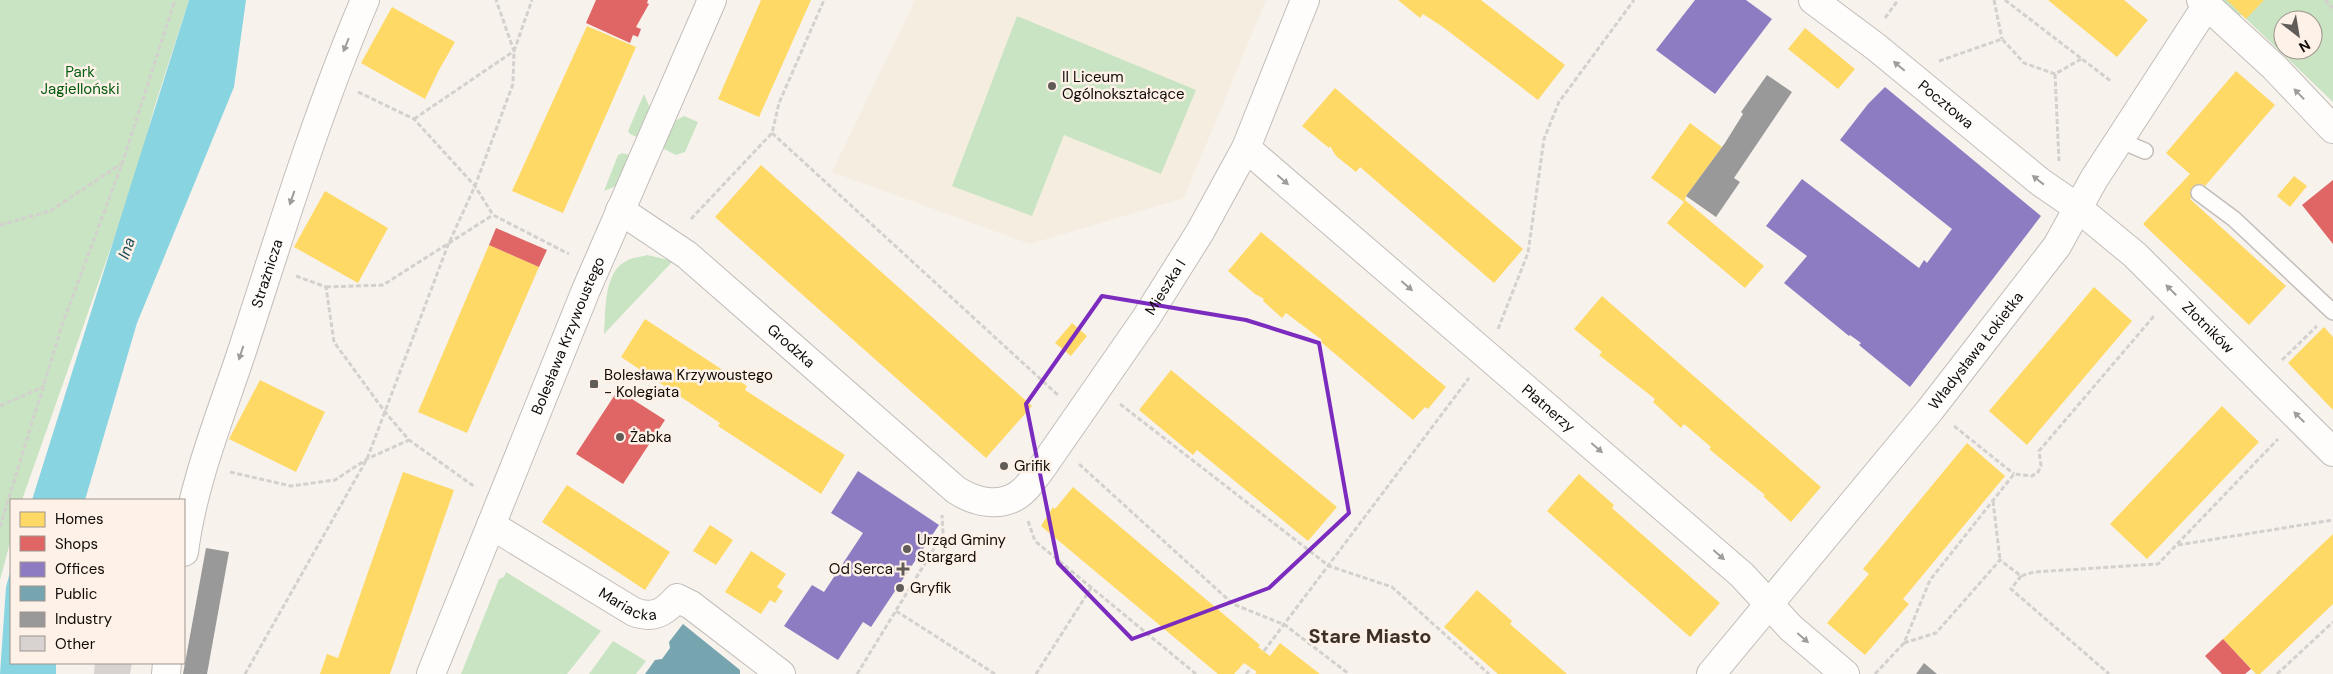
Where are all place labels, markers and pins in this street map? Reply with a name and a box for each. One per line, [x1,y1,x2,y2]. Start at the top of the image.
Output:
place label: II Liceum Ogólnokształcące [1062,67,1185,104]
marker: II Liceum Ogólnokształcące [1046,80,1058,92]
place label: Bolesława Krzywoustego - Kolegiata [604,365,773,402]
marker: Bolesława Krzywoustego - Kolegiata [588,378,600,390]
place label: Żabka [630,427,671,447]
marker: Żabka [614,431,626,443]
place label: Grifik [1014,456,1051,476]
marker: Grifik [998,460,1010,472]
place label: Urząd Gminy Stargard [917,530,1007,567]
marker: Urząd Gminy Stargard [901,543,913,555]
place label: Od Serca [829,559,893,579]
marker: Od Serca [897,563,909,575]
place label: Gryfik [910,578,952,598]
marker: Gryfik [894,582,906,594]

